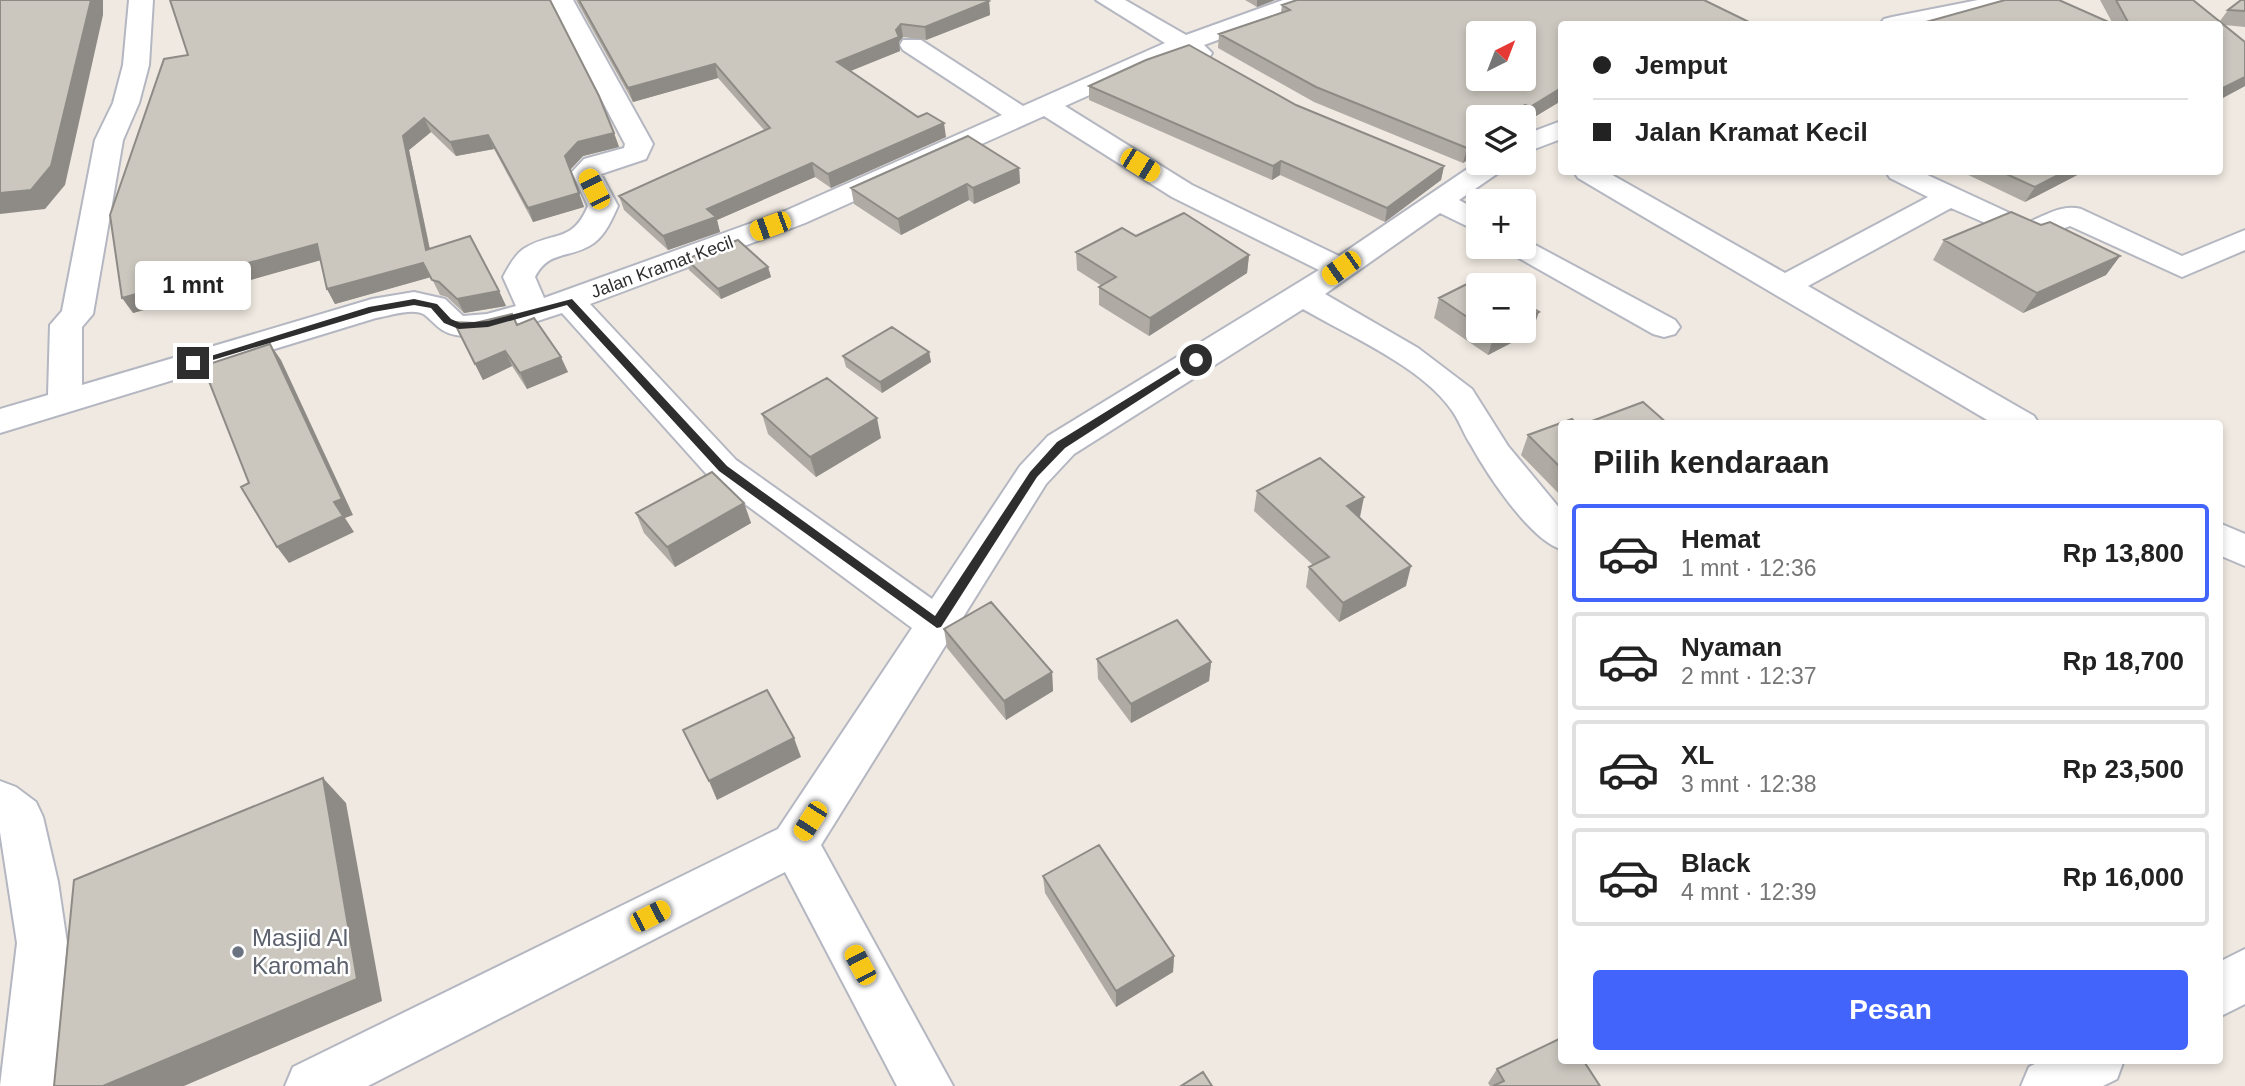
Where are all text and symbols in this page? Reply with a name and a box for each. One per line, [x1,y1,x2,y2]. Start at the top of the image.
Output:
north arrow [1466,21,1536,91]
map controls [1466,21,1536,343]
text: Jemput [1635,50,1727,80]
button: layers [1466,105,1536,175]
text: Jalan Kramat Kecil [1635,117,1868,147]
car [1117,145,1164,185]
car [576,166,613,212]
button: + [1466,189,1536,259]
car [747,209,794,243]
street label: Jalan Kramat Kecil [588,232,736,302]
car [1318,247,1365,289]
callout: 1 mnt [135,262,251,310]
text: 1 mnt [162,272,224,298]
button: − [1466,273,1536,343]
route start [1180,344,1212,376]
route end [177,347,209,379]
text: Pilih kendaraan [1593,444,1830,480]
icon: car [1597,522,1660,585]
text: Hemat [1681,524,1760,554]
text: Rp 13,800 [2063,538,2184,568]
text: 1 mnt · 12:36 [1681,555,1817,581]
icon: car [1597,630,1660,693]
text: Nyaman [1681,632,1782,662]
text: Rp 18,700 [2063,646,2184,676]
text: 2 mnt · 12:37 [1681,663,1817,689]
icon: car [1597,738,1660,801]
text: XL [1681,740,1714,770]
text: Rp 23,500 [2063,754,2184,784]
text: 3 mnt · 12:38 [1681,771,1817,797]
car [790,798,831,844]
icon: car [1597,846,1660,909]
text: Black [1681,848,1750,878]
text: Rp 16,000 [2063,862,2184,892]
text: 4 mnt · 12:39 [1681,879,1817,905]
car [627,897,674,935]
place label: Masjid Al Karomah [252,924,349,979]
car [841,942,880,988]
marker: Masjid Al Karomah [230,944,246,960]
button: Pesan [1593,970,2188,1050]

